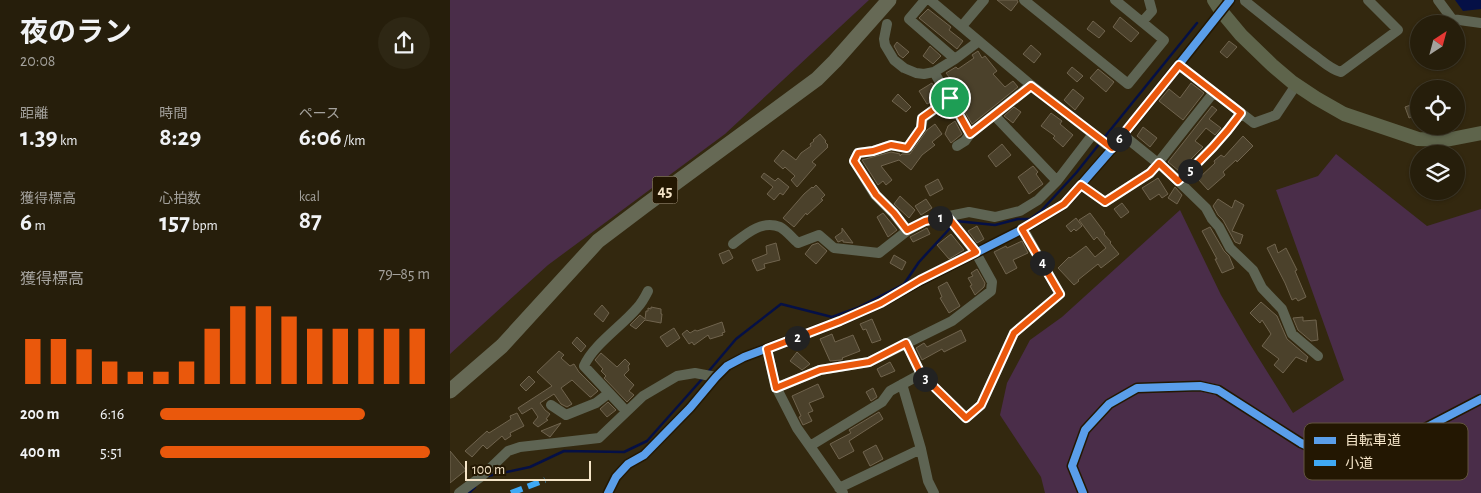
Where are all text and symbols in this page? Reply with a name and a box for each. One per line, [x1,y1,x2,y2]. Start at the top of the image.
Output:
north arrow [1410,15,1465,70]
map controls [1410,15,1465,200]
button: share [378,17,430,69]
text: 夜のラン [20,19,132,47]
text: 20:08 [20,53,55,69]
pin [929,77,971,119]
button: locate [1410,80,1465,135]
icon: arrive [936,84,964,112]
text: 距離 [20,107,48,121]
text: 時間 [159,107,187,121]
text: ペース [299,107,340,121]
text: 1.39 [20,125,58,150]
text: 8:29 [159,125,201,150]
text: 6:06 [299,125,342,150]
pin: 6 [1106,126,1132,152]
text: 6 [1116,132,1123,146]
text: km [58,134,77,148]
text: /km [342,134,365,148]
button: layers [1410,145,1465,200]
pin: 5 [1178,158,1202,184]
text: 5 [1187,164,1194,178]
road number: 45 [652,176,678,204]
text: kcal [299,190,320,204]
text: 獲得標高 [20,192,76,206]
text: 心拍数 [159,192,201,206]
pin: 1 [928,206,952,230]
text: 87 [299,208,322,233]
text: 6 [20,210,32,235]
text: 157 [159,210,190,235]
text: 1 [938,211,943,225]
text: m [32,219,46,233]
text: bpm [190,219,218,233]
pin: 4 [1030,250,1054,276]
text: 4 [1039,256,1046,270]
text: 79–85 m [378,266,430,282]
text: 獲得標高 [20,271,84,287]
pin: 2 [784,326,810,350]
text: 2 [794,331,801,345]
pin: 3 [912,366,938,392]
text: 3 [922,372,929,386]
text: 200 m [20,406,60,422]
text: 6:16 [100,406,124,422]
legend [1304,423,1468,480]
text: 自転車道 [1345,433,1401,448]
text: 400 m [20,444,60,460]
text: 5:51 [100,444,123,460]
text: 小道 [1345,456,1373,471]
scale bar [465,458,591,481]
text: 100 m [472,463,505,477]

